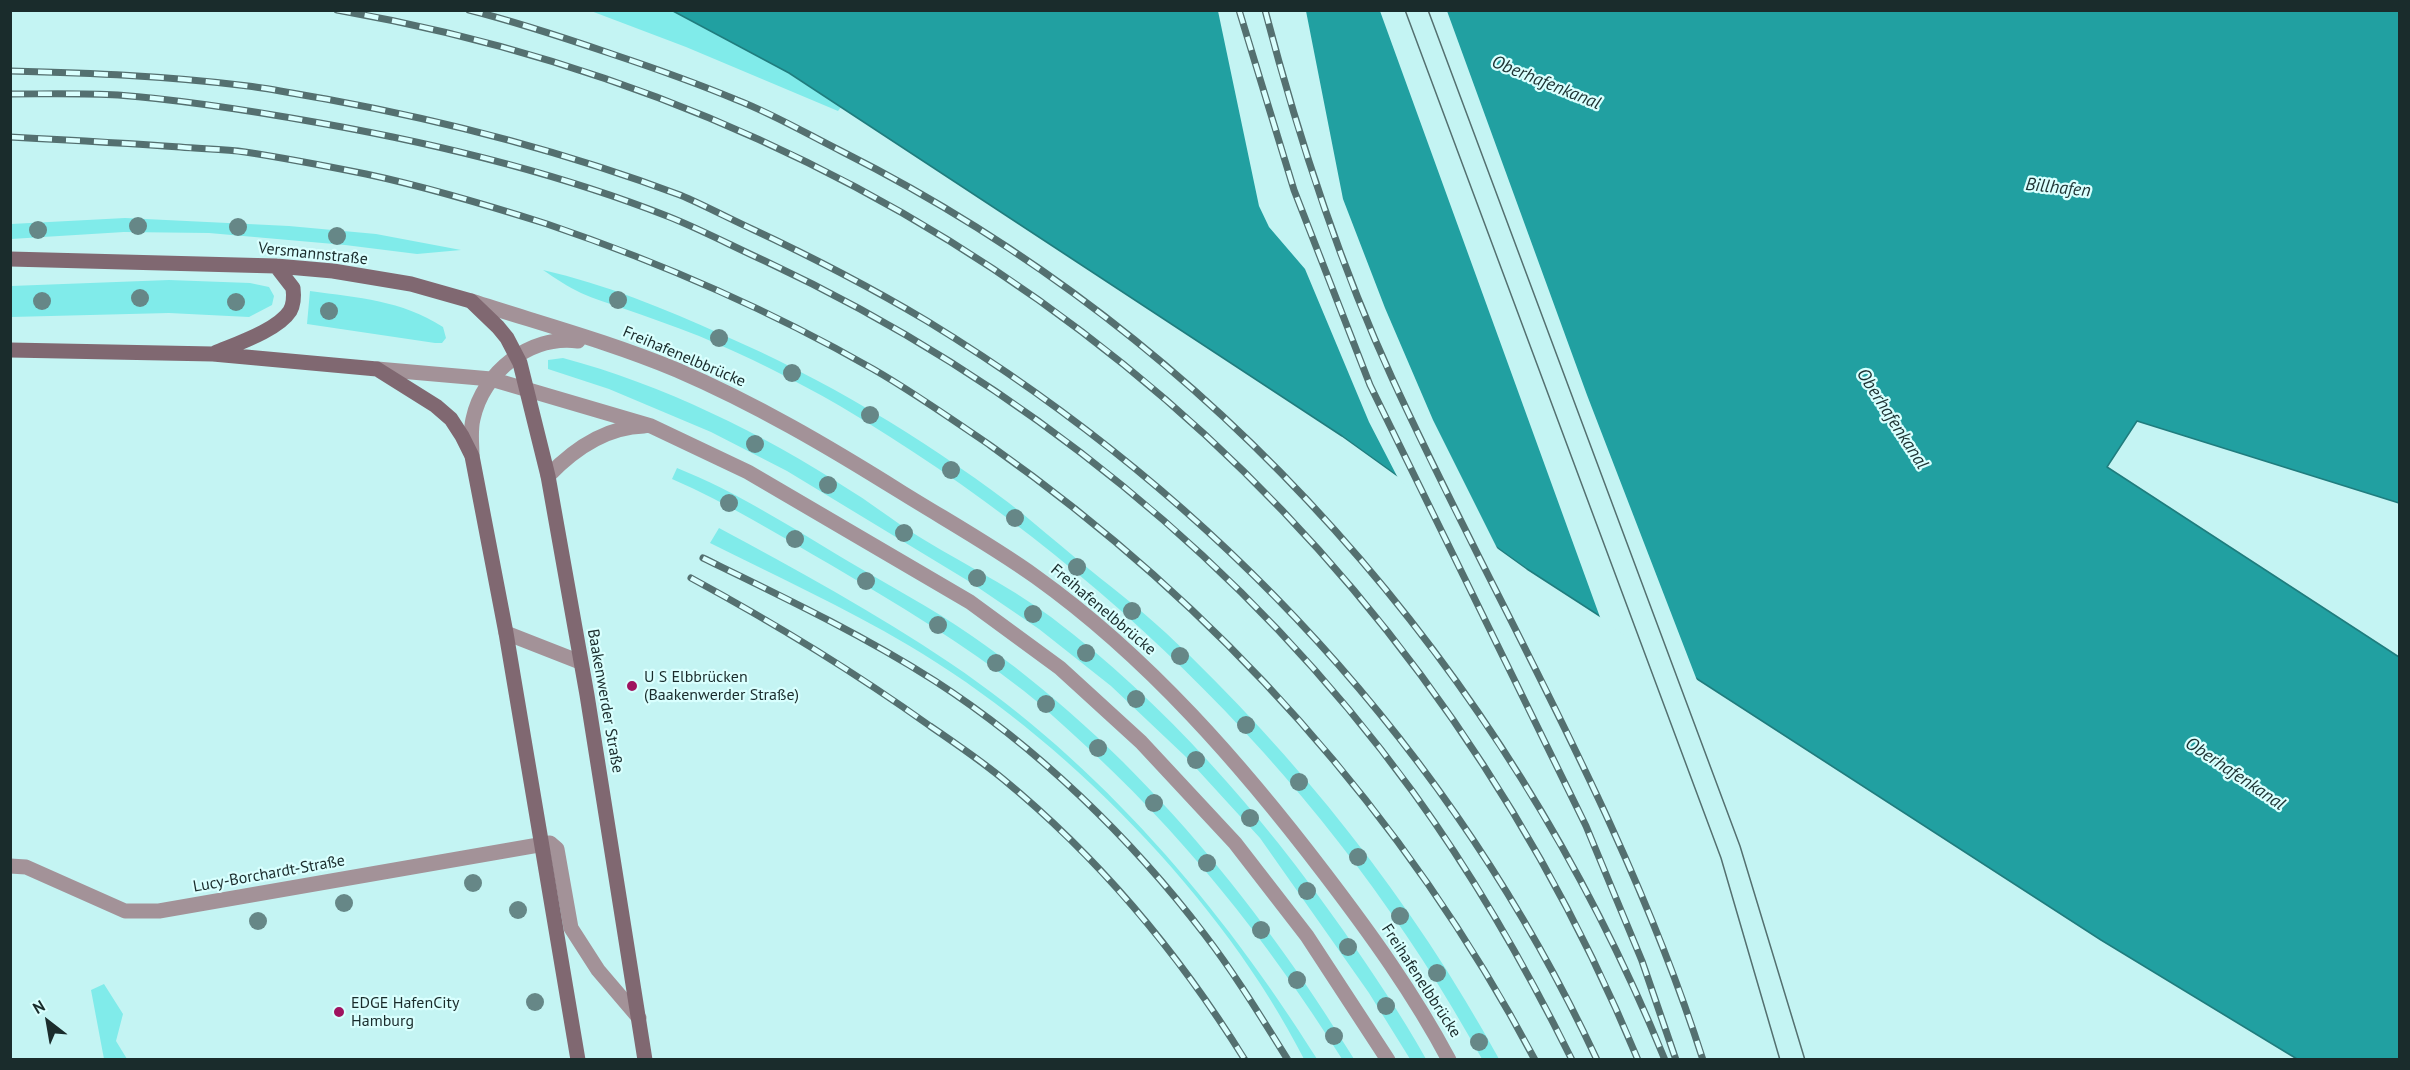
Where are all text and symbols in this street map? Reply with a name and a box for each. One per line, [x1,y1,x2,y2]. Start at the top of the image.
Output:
water label: Oberhafenkanal [1488,51,1604,115]
water label: Billhafen [2024,174,2092,202]
street label: Versmannstraße [257,239,369,269]
street label: Freihafenelbbrücke [620,322,748,392]
water label: Oberhafenkanal [1851,365,1933,473]
street label: Freihafenelbbrücke [1046,560,1160,660]
street label: Baakenwerder Straße [583,627,627,775]
place label: U S Elbbrücken (Baakenwerder Straße) [644,667,799,705]
marker: U S Elbbrücken (Baakenwerder Straße) [625,679,639,693]
water label: Oberhafenkanal [2181,733,2289,815]
street label: Lucy-Borchardt-Straße [192,851,346,897]
street label: Freihafenelbbrücke [1377,921,1465,1041]
north arrow [18,992,78,1052]
place label: EDGE HafenCity Hamburg [351,993,459,1031]
text: N [29,995,48,1018]
marker: EDGE HafenCity Hamburg [332,1005,346,1019]

